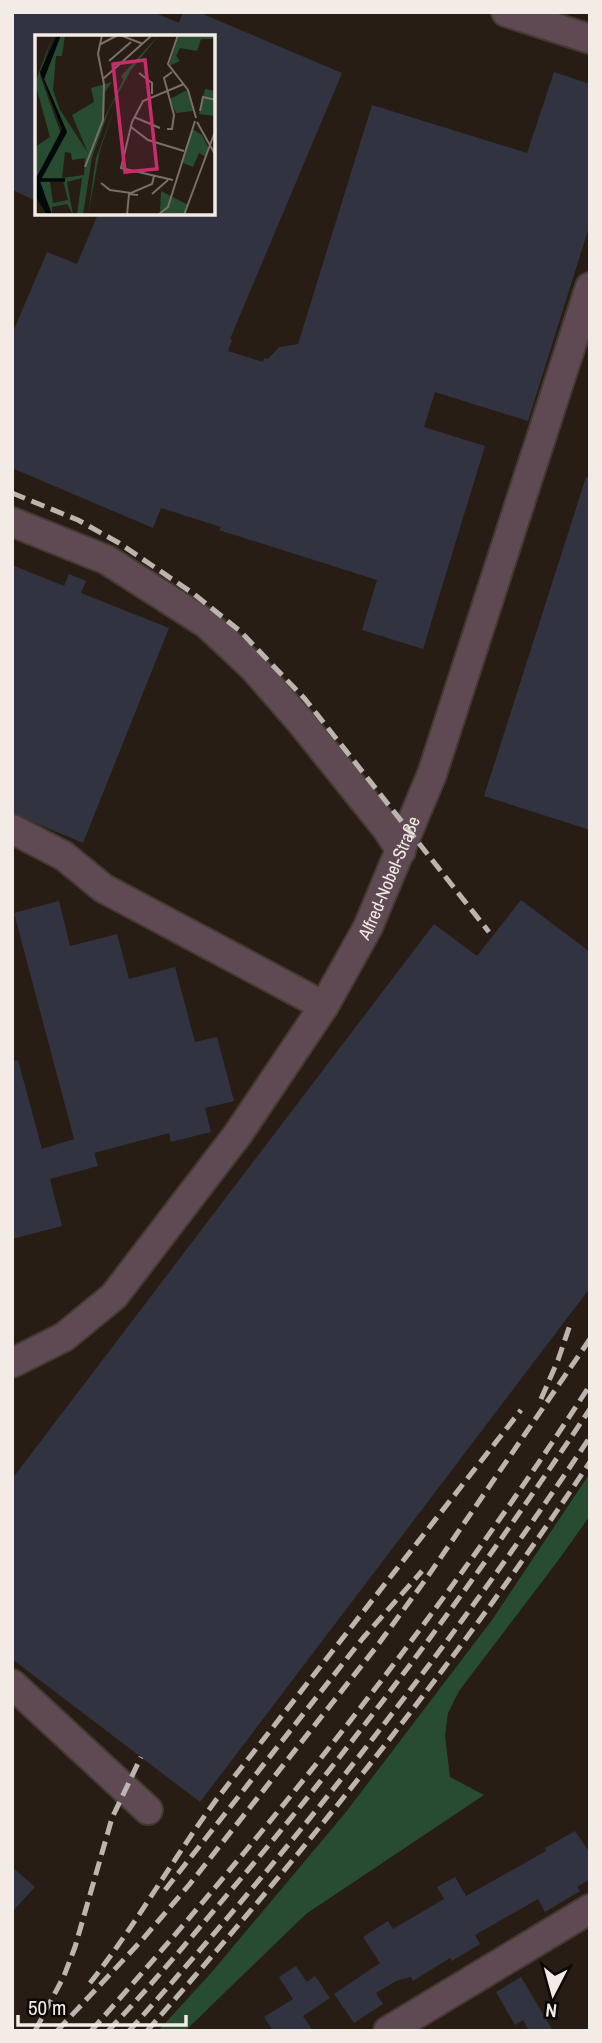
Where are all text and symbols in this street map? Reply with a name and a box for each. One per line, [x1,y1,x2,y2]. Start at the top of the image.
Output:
inset map [35,35,215,215]
street label: Alfred-Nobel-Straße [351,812,426,945]
north arrow [518,1959,588,2029]
scale bar [18,1983,186,2027]
text: 50 m [28,1993,66,2022]
text: N [544,1997,558,2024]

